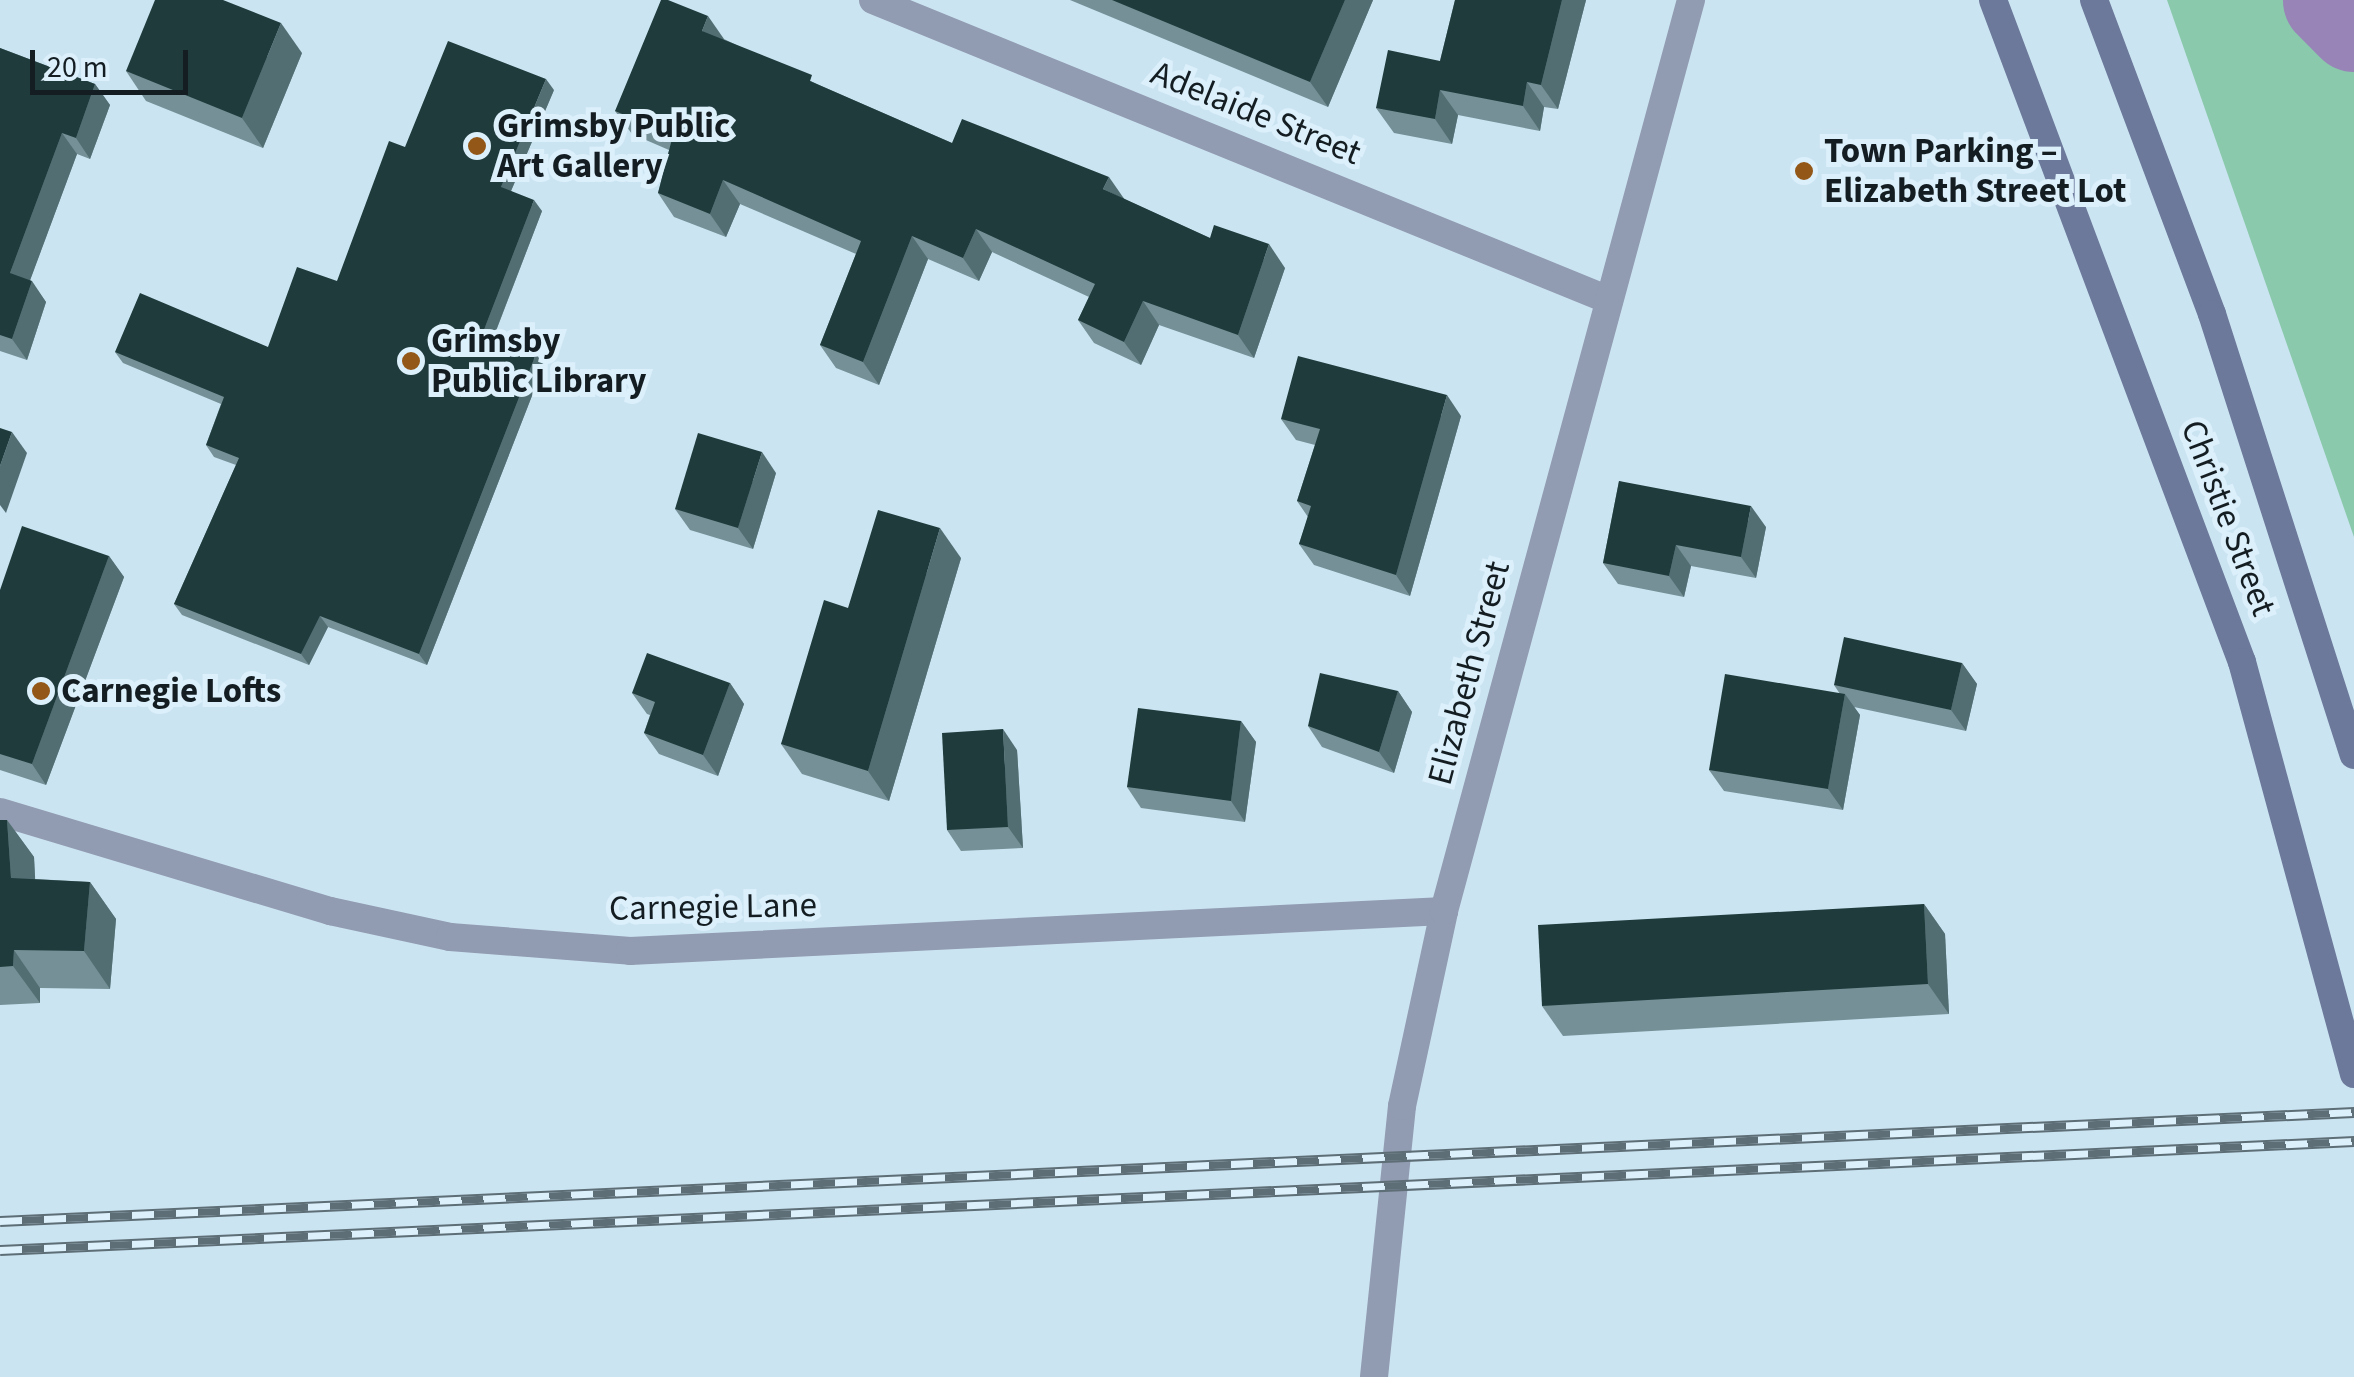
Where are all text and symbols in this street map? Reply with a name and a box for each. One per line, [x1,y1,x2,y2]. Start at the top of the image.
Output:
scale bar [35,30,192,92]
text: 20 m [47,46,108,89]
street label: Adelaide Street [1145,52,1367,174]
place label: Grimsby Public Art Gallery [497,105,730,187]
place label: Town Parking – Elizabeth Street Lot [1824,130,2126,212]
marker: Grimsby Public Art Gallery [466,135,488,157]
marker: Town Parking – Elizabeth Street Lot [1793,160,1815,182]
place label: Grimsby Public Library [431,320,646,402]
marker: Grimsby Public Library [400,350,422,372]
street label: Christie Street [2171,414,2285,622]
street label: Elizabeth Street [1419,557,1519,789]
place label: Carnegie Lofts [61,670,281,712]
marker: Carnegie Lofts [30,680,52,702]
street label: Carnegie Lane [609,884,817,930]

